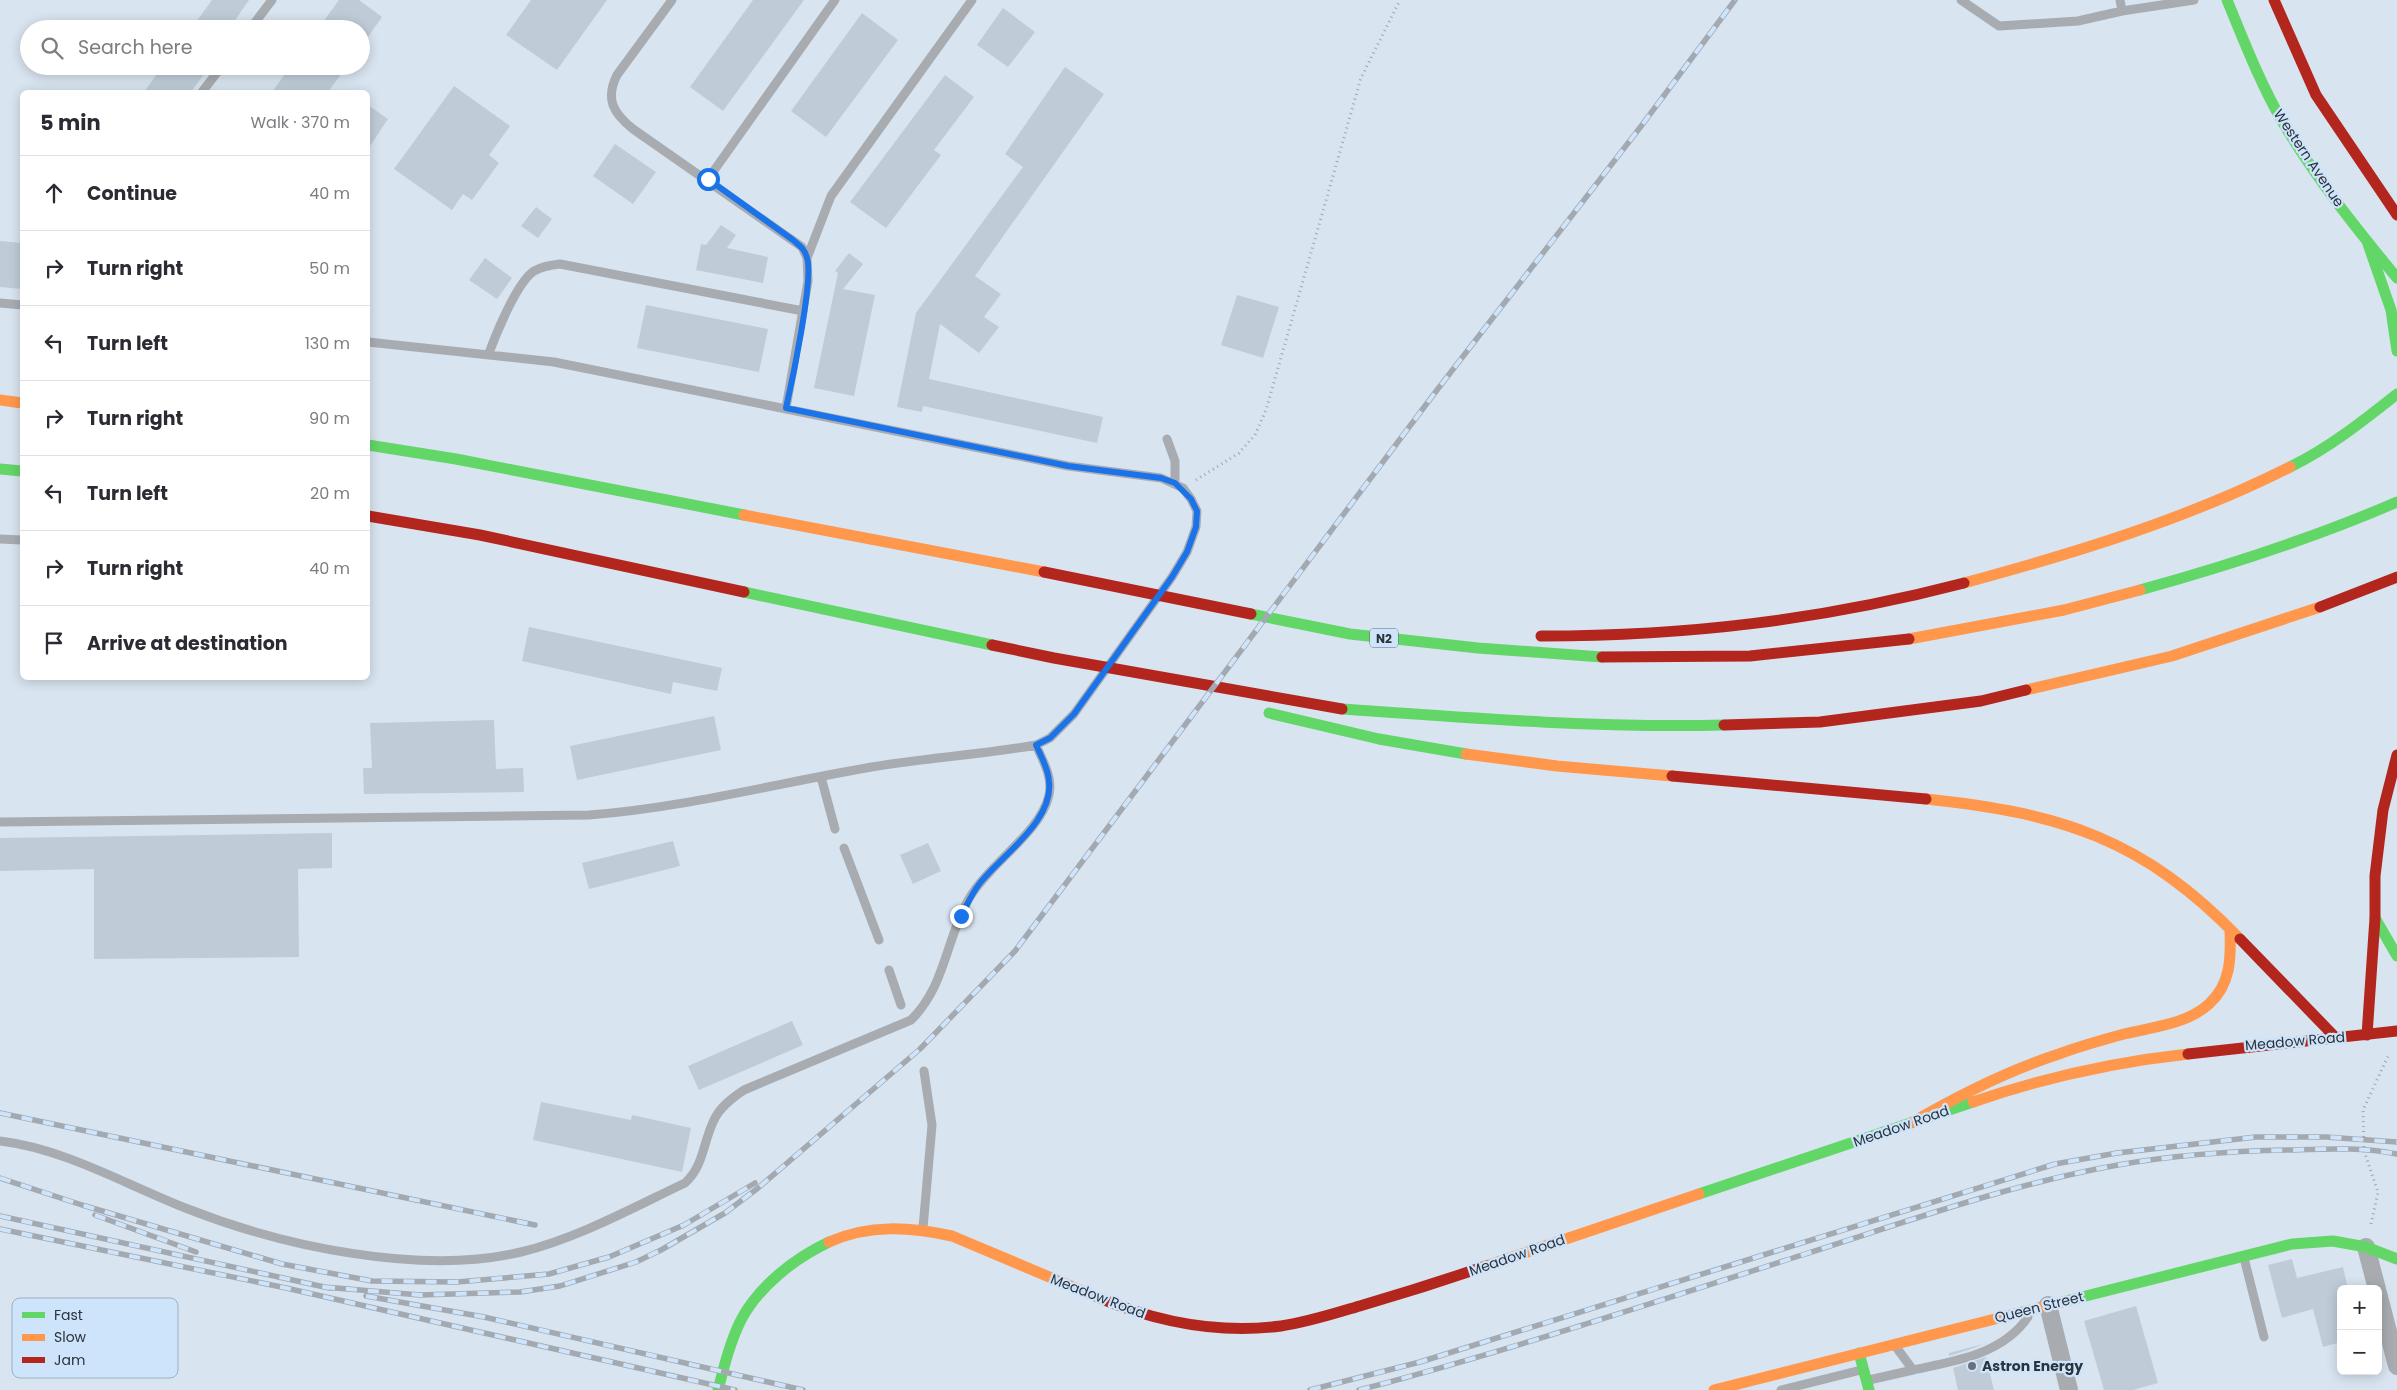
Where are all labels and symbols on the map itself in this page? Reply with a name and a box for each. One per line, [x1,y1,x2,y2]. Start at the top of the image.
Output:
street label: Western Avenue [2269,105,2349,211]
route start [697,168,720,191]
road number: N2 [1370,628,1398,648]
route end [950,905,973,928]
street label: Meadow Road [2244,1027,2346,1055]
street label: Meadow Road [1850,1100,1952,1152]
street label: Meadow Road [1466,1229,1568,1281]
street label: Meadow Road [1048,1269,1148,1323]
street label: Queen Street [1992,1286,2086,1328]
legend [12,1298,178,1378]
text: Fast [54,1305,83,1325]
text: Slow [54,1327,87,1347]
text: Jam [54,1350,85,1370]
place label: Astron Energy [1982,1356,2083,1376]
marker: Astron Energy [1966,1360,1978,1372]

